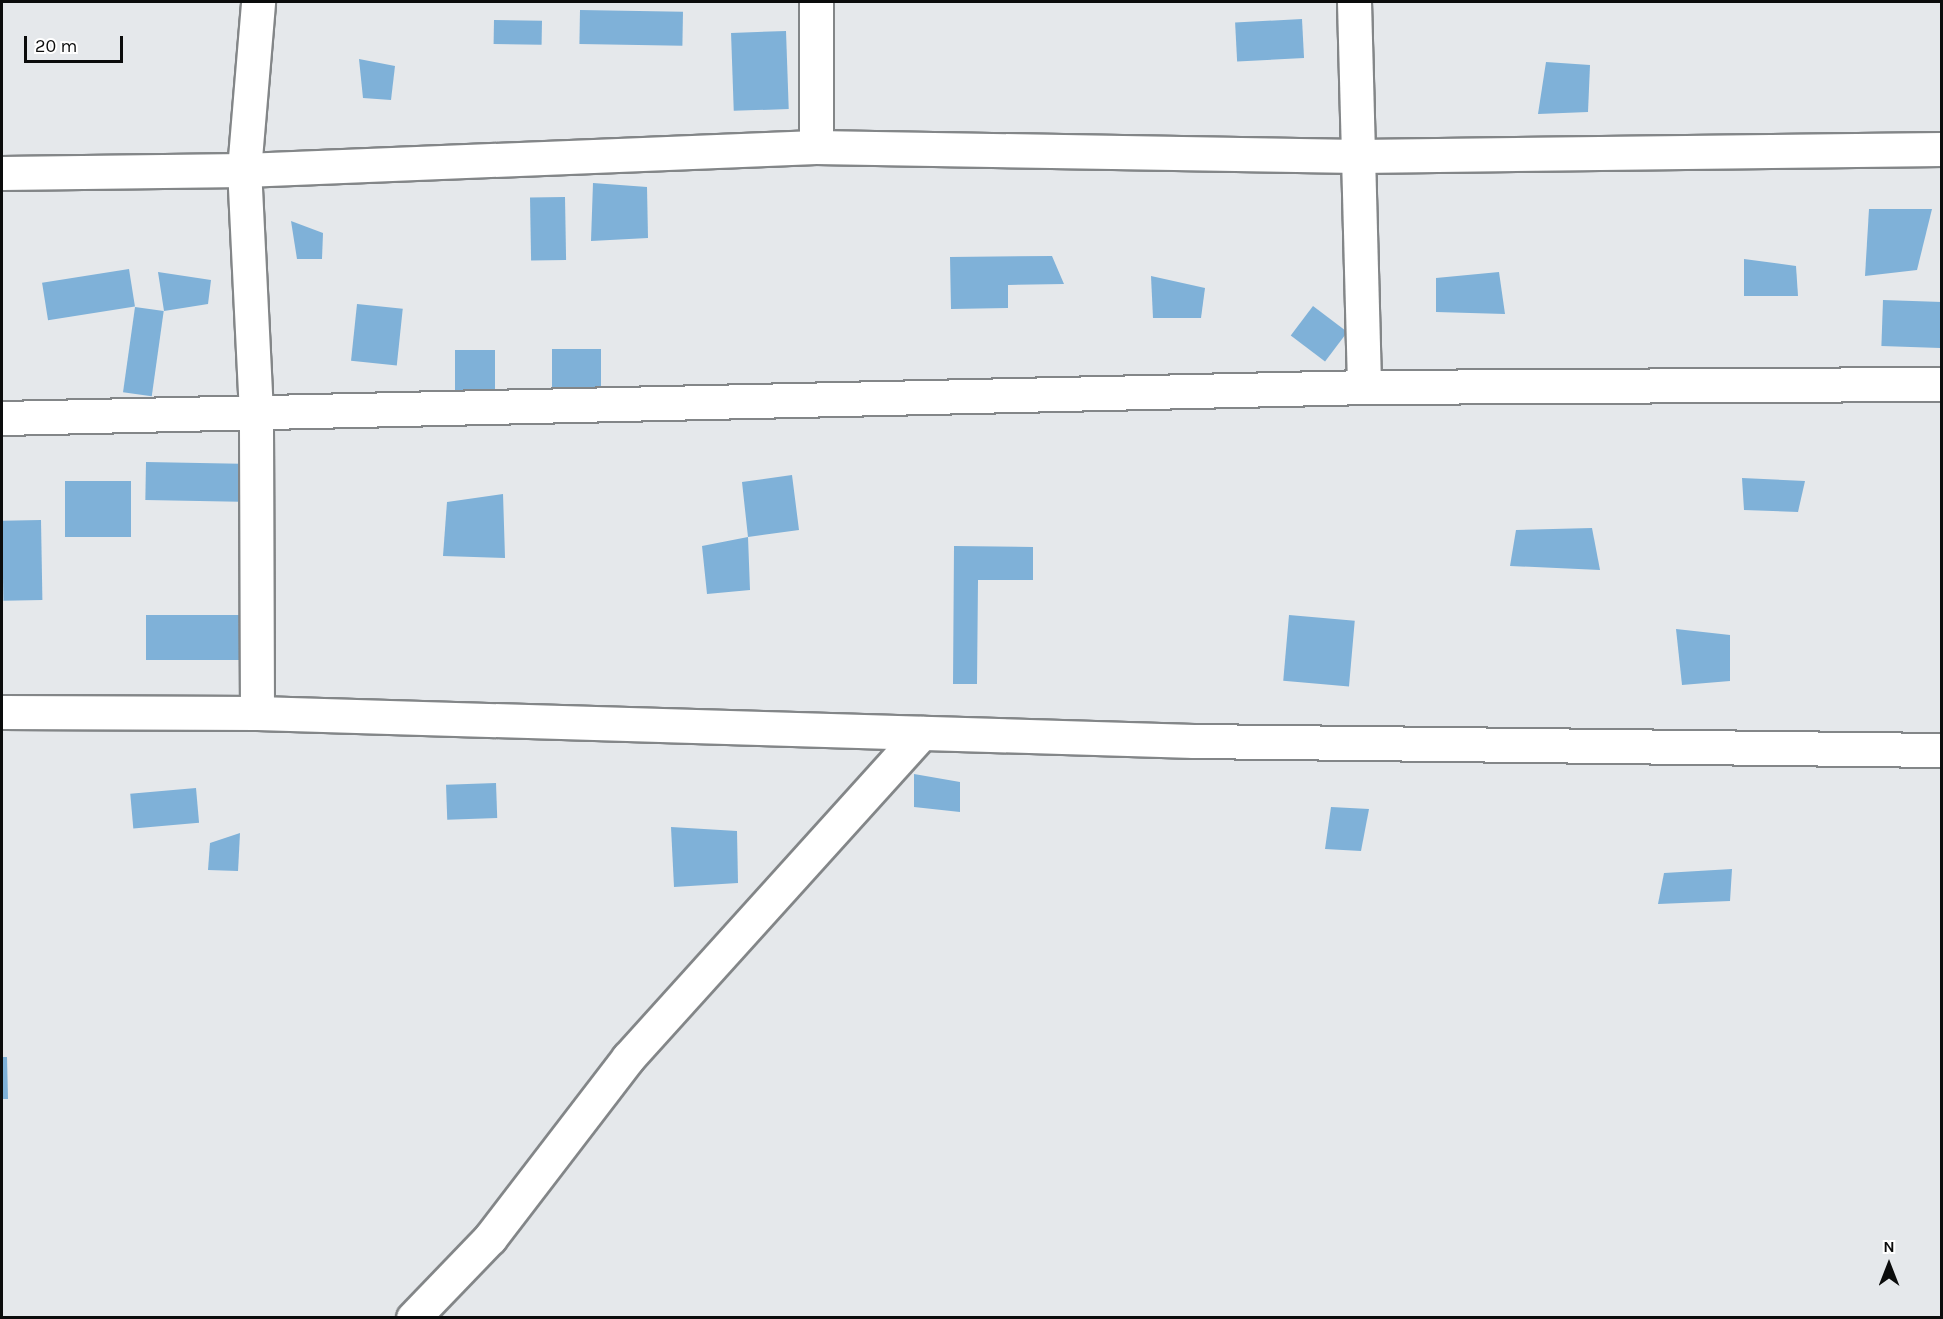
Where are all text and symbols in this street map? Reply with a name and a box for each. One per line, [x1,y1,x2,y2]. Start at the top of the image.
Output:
scale bar [27,24,126,62]
text: 20 m [35,35,77,57]
north arrow [1859,1235,1919,1295]
text: N [1883,1237,1895,1256]

